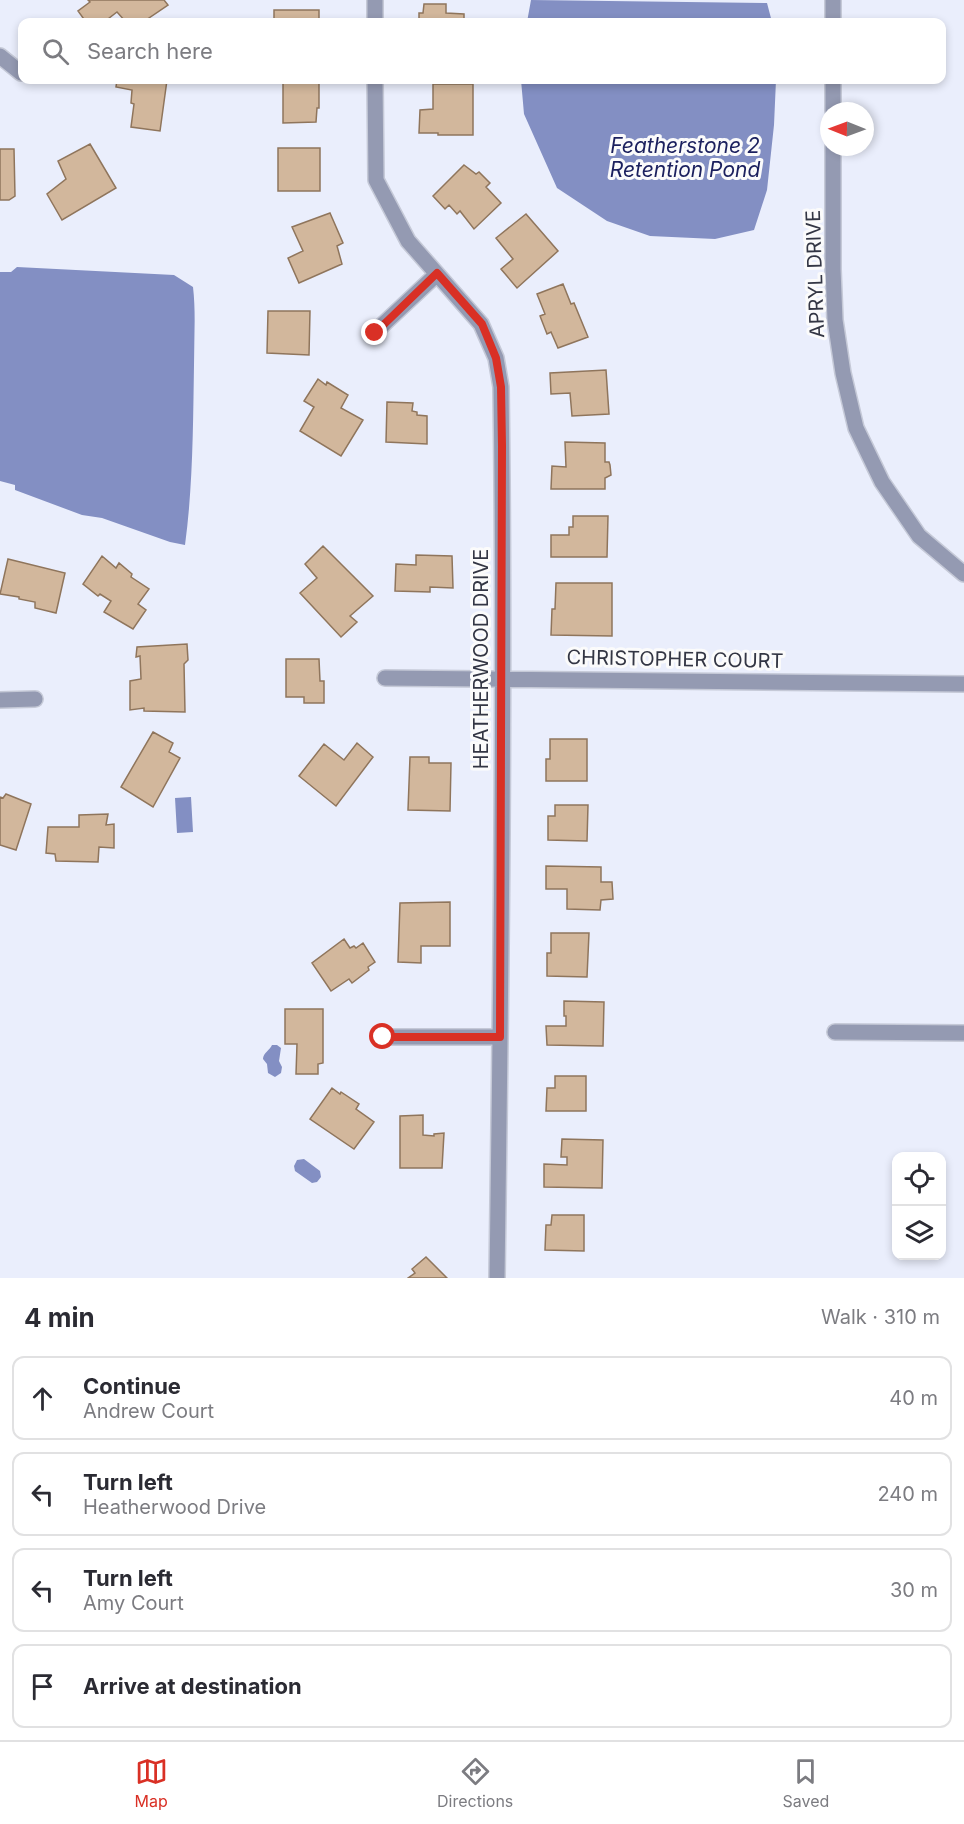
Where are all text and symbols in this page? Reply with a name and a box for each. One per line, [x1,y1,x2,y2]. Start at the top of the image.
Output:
search box [18,18,946,84]
icon: search [39,35,72,68]
text: Search here [87,38,213,64]
north arrow [820,102,874,156]
water label: Featherstone 2 Retention Pond [610,133,760,182]
street label: APRYL DRIVE [801,210,829,338]
route end [361,319,387,345]
street label: HEATHERWOOD DRIVE [469,549,493,769]
street label: CHRISTOPHER COURT [566,645,784,673]
route start [369,1023,395,1049]
map controls [892,1152,946,1260]
button: locate [892,1152,946,1206]
button: layers [892,1206,946,1260]
text: 4 min [24,1302,95,1333]
text: Walk · 310 m [821,1305,940,1329]
text: Continue [83,1373,181,1399]
icon: ahead [26,1382,59,1415]
text: 40 m [889,1386,938,1410]
text: Andrew Court [83,1399,214,1423]
text: Turn left [83,1469,173,1495]
icon: left [26,1478,59,1511]
text: 240 m [877,1482,938,1506]
text: Heatherwood Drive [83,1495,266,1519]
text: Turn left [83,1565,173,1591]
icon: left [26,1574,59,1607]
text: 30 m [890,1578,938,1602]
text: Amy Court [83,1591,184,1615]
icon: arrive [26,1670,59,1703]
text: Arrive at destination [83,1673,302,1699]
tab: Map [135,1755,168,1811]
tab: Directions [437,1755,513,1811]
tab: Saved [783,1755,829,1811]

